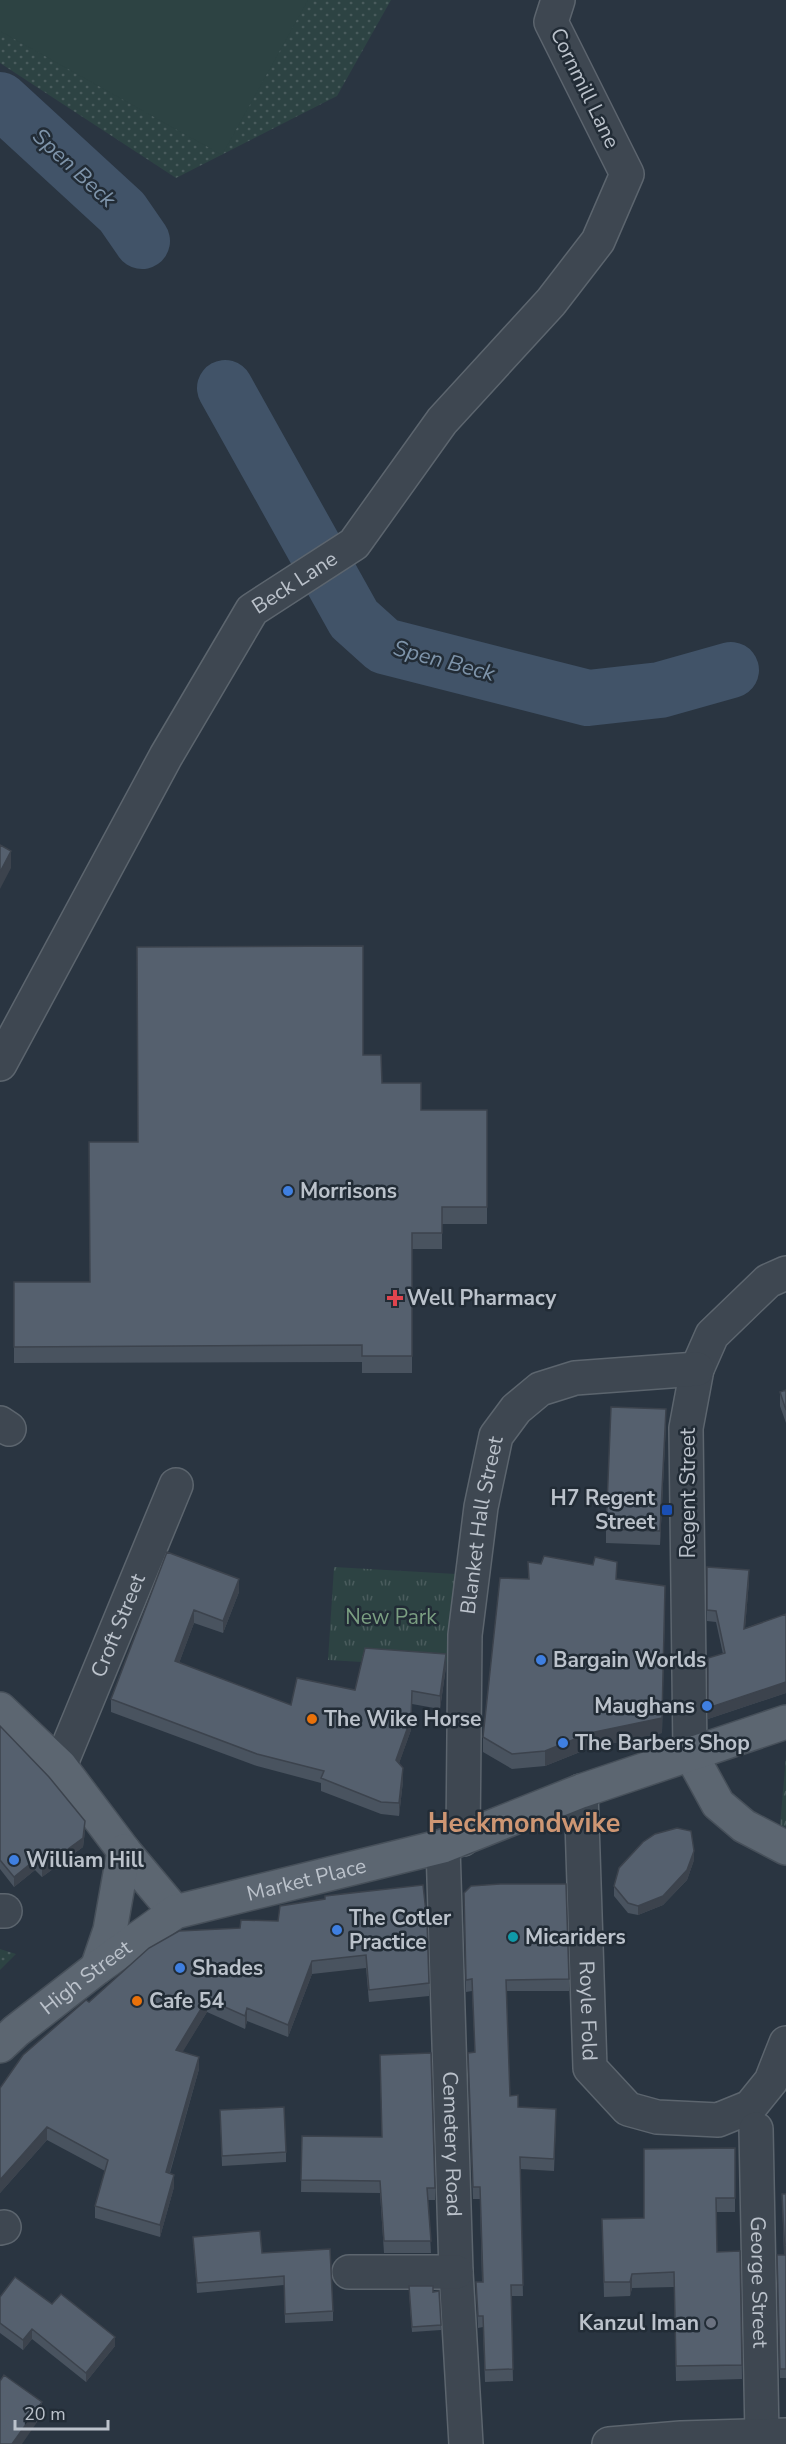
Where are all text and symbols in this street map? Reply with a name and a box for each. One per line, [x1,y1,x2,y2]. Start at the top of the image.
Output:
street label: Cornmill Lane [544,23,626,153]
water label: Spen Beck [26,122,123,215]
street label: Beck Lane [246,544,343,620]
water label: Spen Beck [390,633,499,689]
place label: Morrisons [300,1177,397,1205]
marker: Morrisons [281,1184,295,1198]
place label: Well Pharmacy [407,1284,557,1312]
marker: Well Pharmacy [388,1291,402,1305]
street label: Regent Street [674,1427,702,1558]
street label: Blanket Hall Street [454,1433,510,1616]
place label: H7 Regent Street [551,1484,656,1536]
marker: H7 Regent Street [660,1503,674,1517]
street label: Croft Street [84,1569,152,1682]
park label: New Park [345,1603,437,1631]
place label: Bargain Worlds [553,1646,706,1674]
marker: Bargain Worlds [534,1653,548,1667]
place label: Maughans [594,1692,695,1720]
marker: Maughans [700,1699,714,1713]
place label: The Wike Horse [324,1705,481,1733]
marker: The Wike Horse [305,1712,319,1726]
place label: The Barbers Shop [575,1729,750,1757]
marker: The Barbers Shop [556,1736,570,1750]
district label: Heckmondwike [428,1805,620,1842]
place label: William Hill [26,1846,144,1874]
street label: Market Place [244,1851,369,1908]
marker: William Hill [7,1853,21,1867]
place label: The Cotler Practice [349,1904,452,1956]
marker: The Cotler Practice [330,1923,344,1937]
place label: Micariders [525,1923,626,1951]
marker: Micariders [506,1930,520,1944]
street label: High Street [34,1933,138,2021]
place label: Shades [192,1954,263,1982]
street label: Royle Fold [573,1960,604,2061]
marker: Shades [173,1961,187,1975]
place label: Cafe 54 [149,1987,224,2015]
marker: Cafe 54 [130,1994,144,2008]
street label: Cemetery Road [436,2071,468,2217]
street label: George Street [744,2216,774,2349]
place label: Kanzul Iman [579,2309,699,2337]
marker: Kanzul Iman [704,2316,718,2330]
scale bar [15,2393,108,2431]
text: 20 m [24,2402,66,2426]

